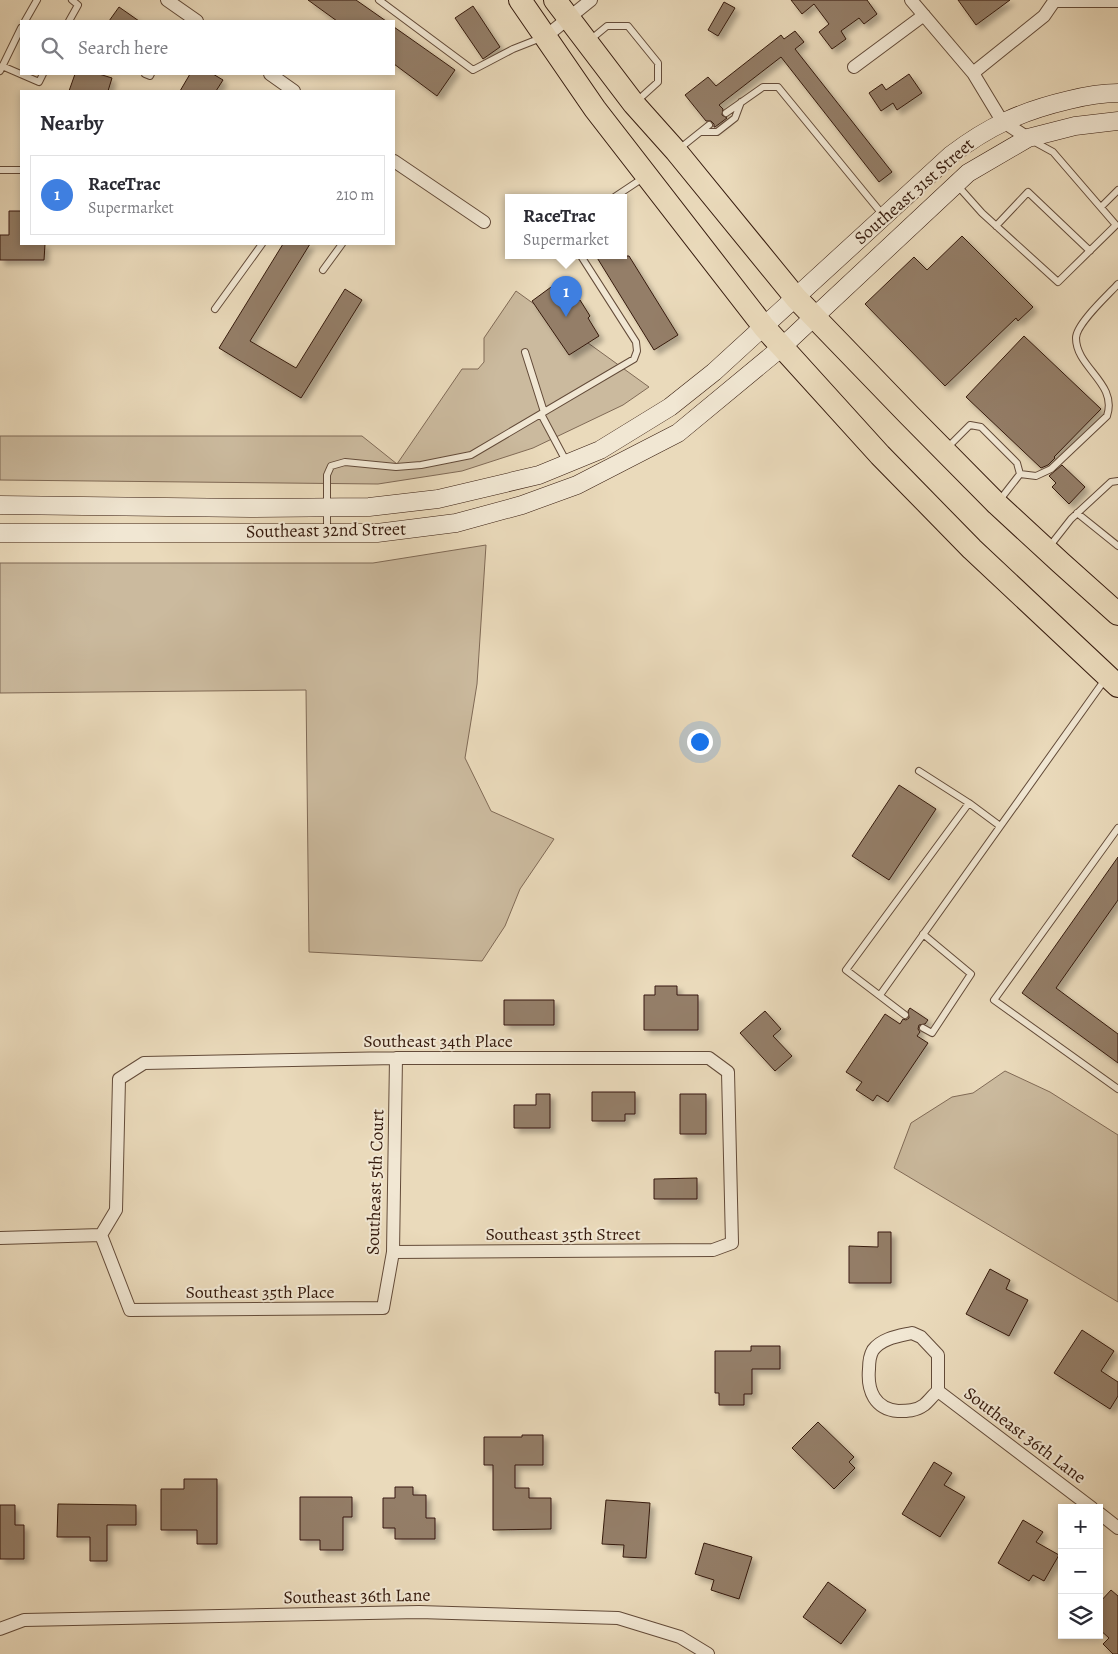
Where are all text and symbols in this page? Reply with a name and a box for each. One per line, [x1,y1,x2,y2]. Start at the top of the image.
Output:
search box [20,20,395,75]
icon: search [38,34,66,62]
text: Search here [78,35,168,61]
text: Nearby [40,109,103,137]
street label: Southeast 31st Street [849,132,979,250]
text: RaceTrac [88,171,161,197]
text: 1 [54,184,60,206]
text: 210 m [336,184,374,206]
popup [505,194,627,259]
text: Supermarket [88,197,174,219]
text: RaceTrac [523,203,596,229]
text: Supermarket [523,229,609,251]
pin: 1 [550,276,582,317]
street label: Southeast 32nd Street [246,517,406,543]
your location [687,729,713,755]
street label: Southeast 34th Place [363,1029,513,1053]
street label: Southeast 5th Court [360,1109,390,1255]
street label: Southeast 35th Street [485,1222,641,1246]
street label: Southeast 35th Place [185,1280,335,1304]
street label: Southeast 36th Lane [959,1381,1091,1489]
map controls [1058,1504,1103,1639]
button: + [1058,1504,1103,1549]
button: − [1058,1549,1103,1594]
street label: Southeast 36th Lane [283,1583,431,1609]
button: layers [1058,1594,1103,1639]

